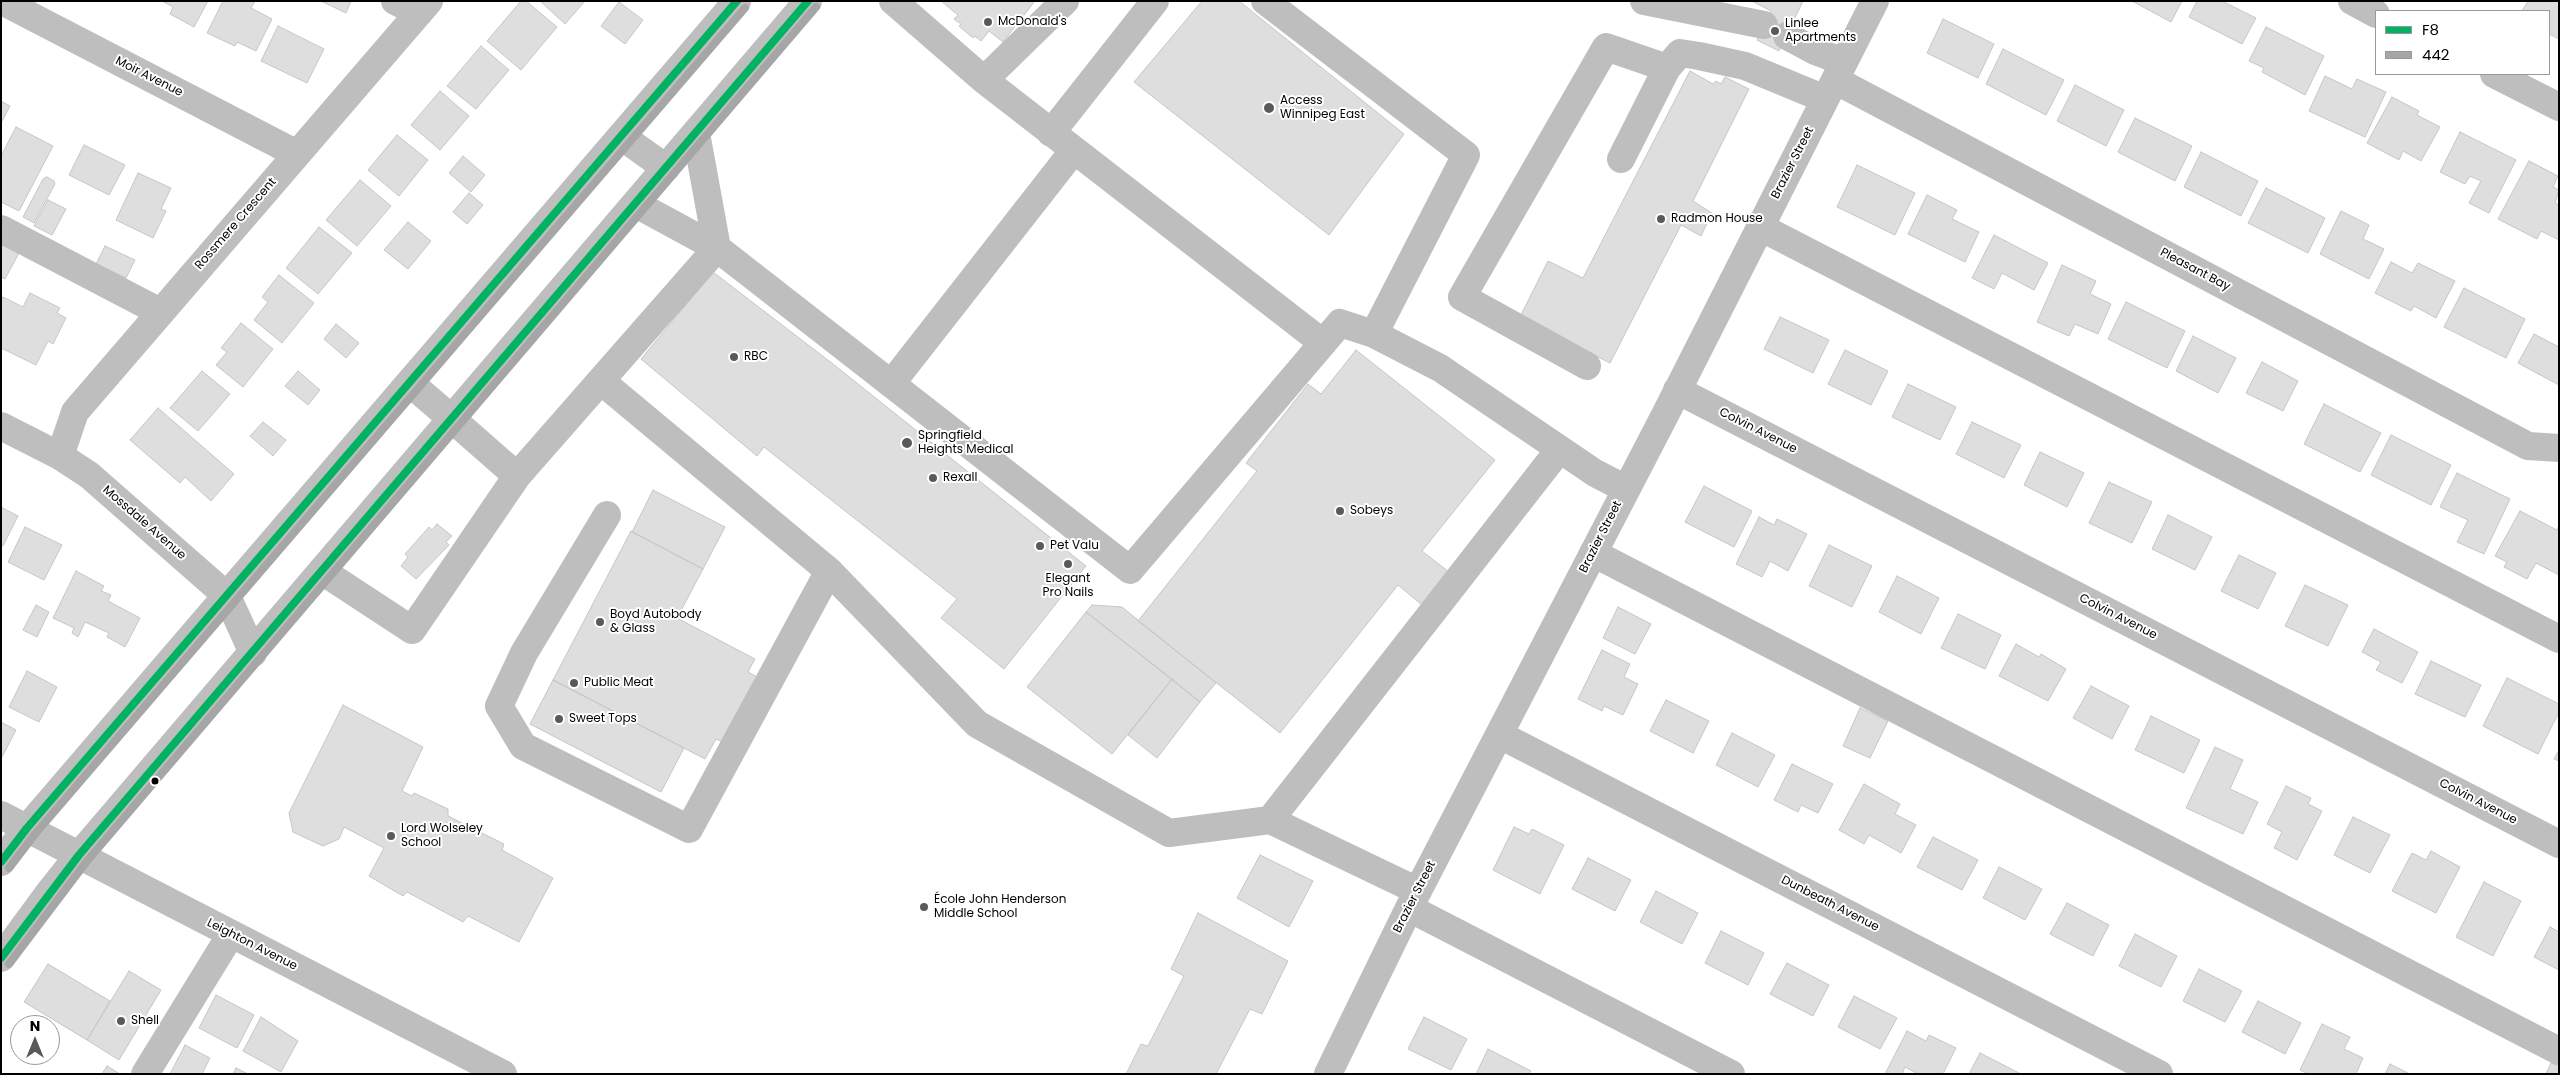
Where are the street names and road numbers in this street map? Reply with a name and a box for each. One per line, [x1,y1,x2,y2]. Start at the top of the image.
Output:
street label: Moir Avenue [113,54,185,100]
street label: Brazier Street [1769,125,1817,201]
street label: Rossmere Crescent [192,175,280,273]
street label: Pleasant Bay [2157,245,2233,295]
street label: Colvin Avenue [1717,405,1799,457]
street label: Mossdale Avenue [99,483,189,563]
street label: Brazier Street [1577,499,1625,575]
street label: Colvin Avenue [2077,591,2159,643]
street label: Colvin Avenue [2437,776,2519,828]
street label: Brazier Street [1391,859,1439,935]
street label: Dunbeath Avenue [1779,873,1881,935]
street label: Leighton Avenue [204,916,300,974]

